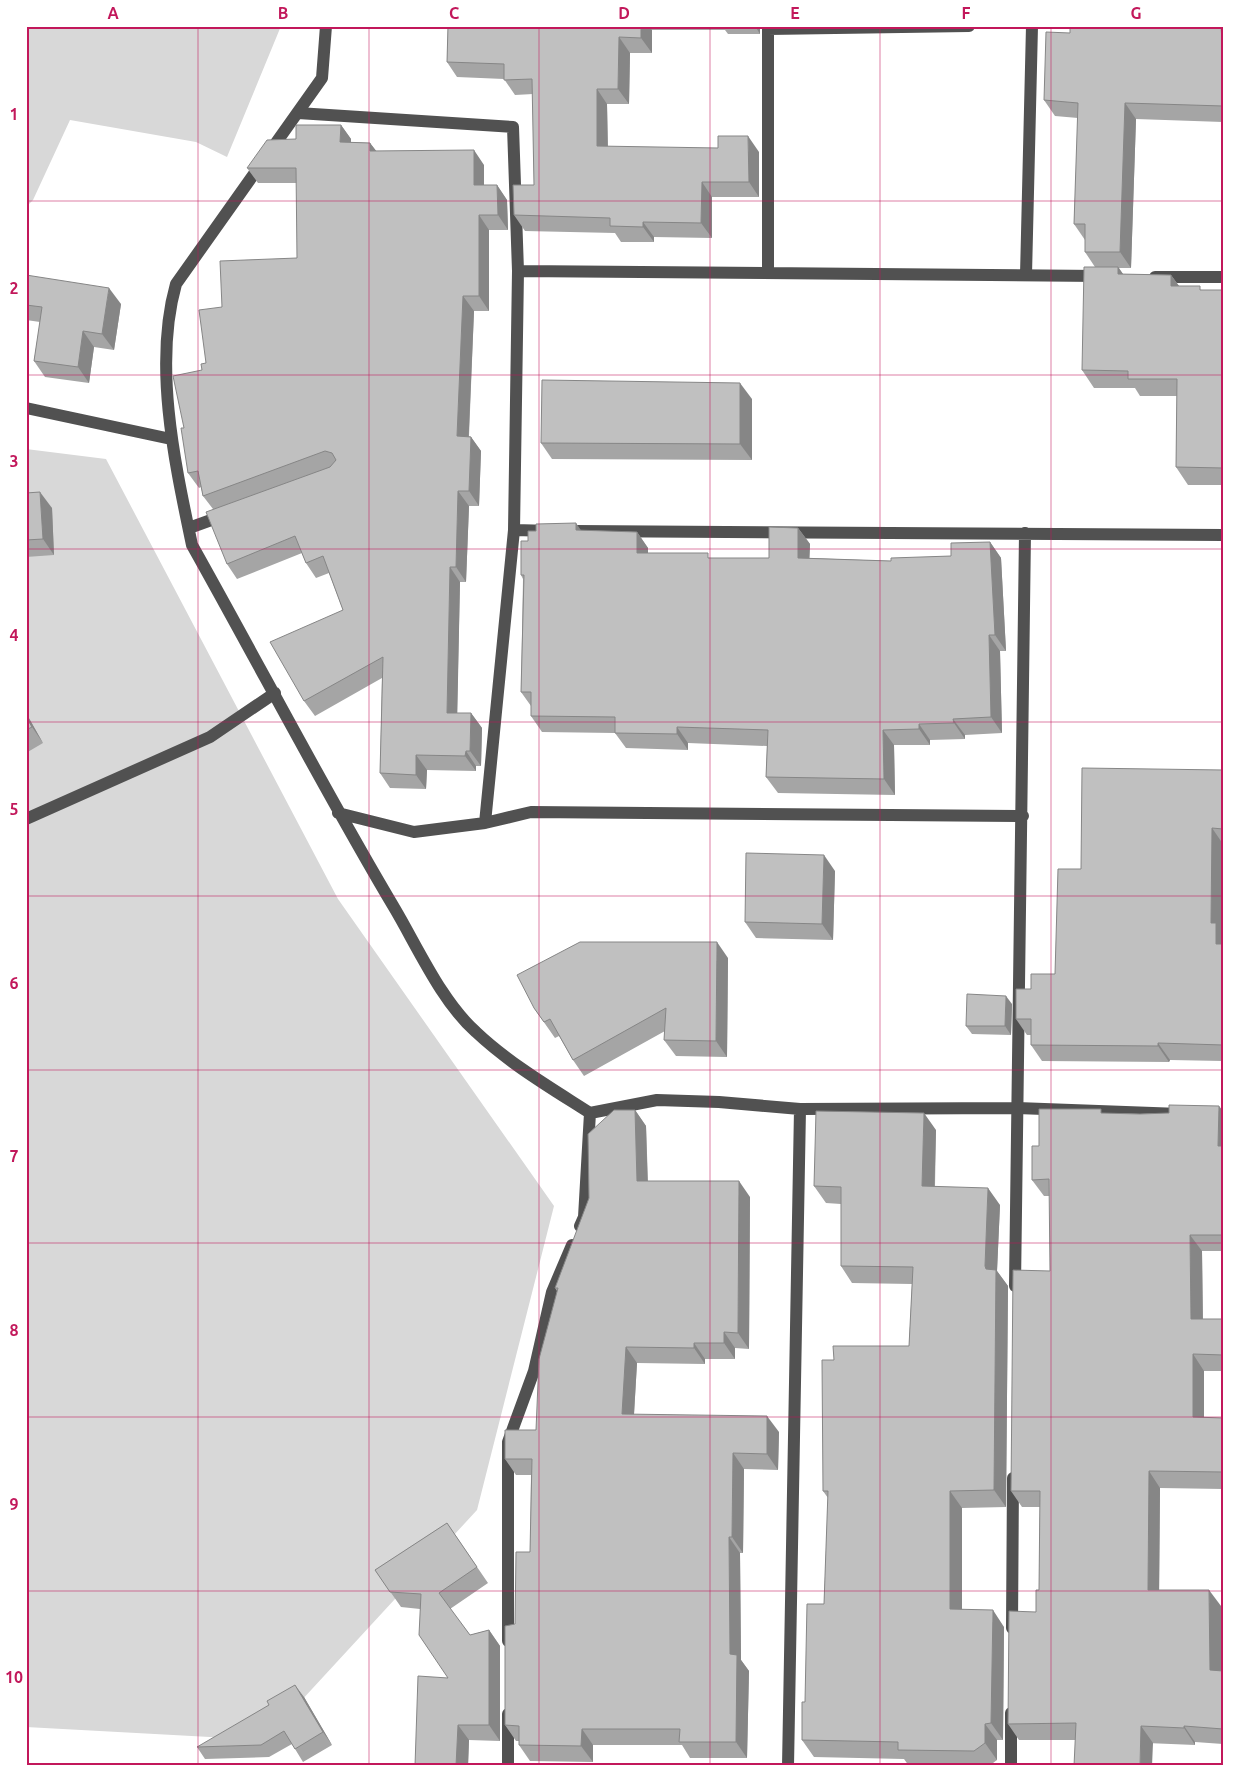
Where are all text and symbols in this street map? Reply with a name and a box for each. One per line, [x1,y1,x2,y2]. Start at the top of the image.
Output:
text: A [107,4,119,22]
text: B [278,4,288,22]
text: C [449,4,459,22]
text: D [618,4,630,22]
text: E [790,4,800,22]
text: F [962,4,971,22]
text: G [1130,4,1142,22]
text: 1 [9,105,19,123]
text: 2 [9,279,19,297]
text: 3 [9,452,19,470]
text: 4 [9,626,19,644]
text: 5 [9,800,19,818]
text: 6 [9,974,19,992]
text: 7 [9,1147,19,1165]
text: 8 [9,1321,19,1339]
text: 9 [9,1495,19,1513]
text: 10 [5,1668,23,1686]

